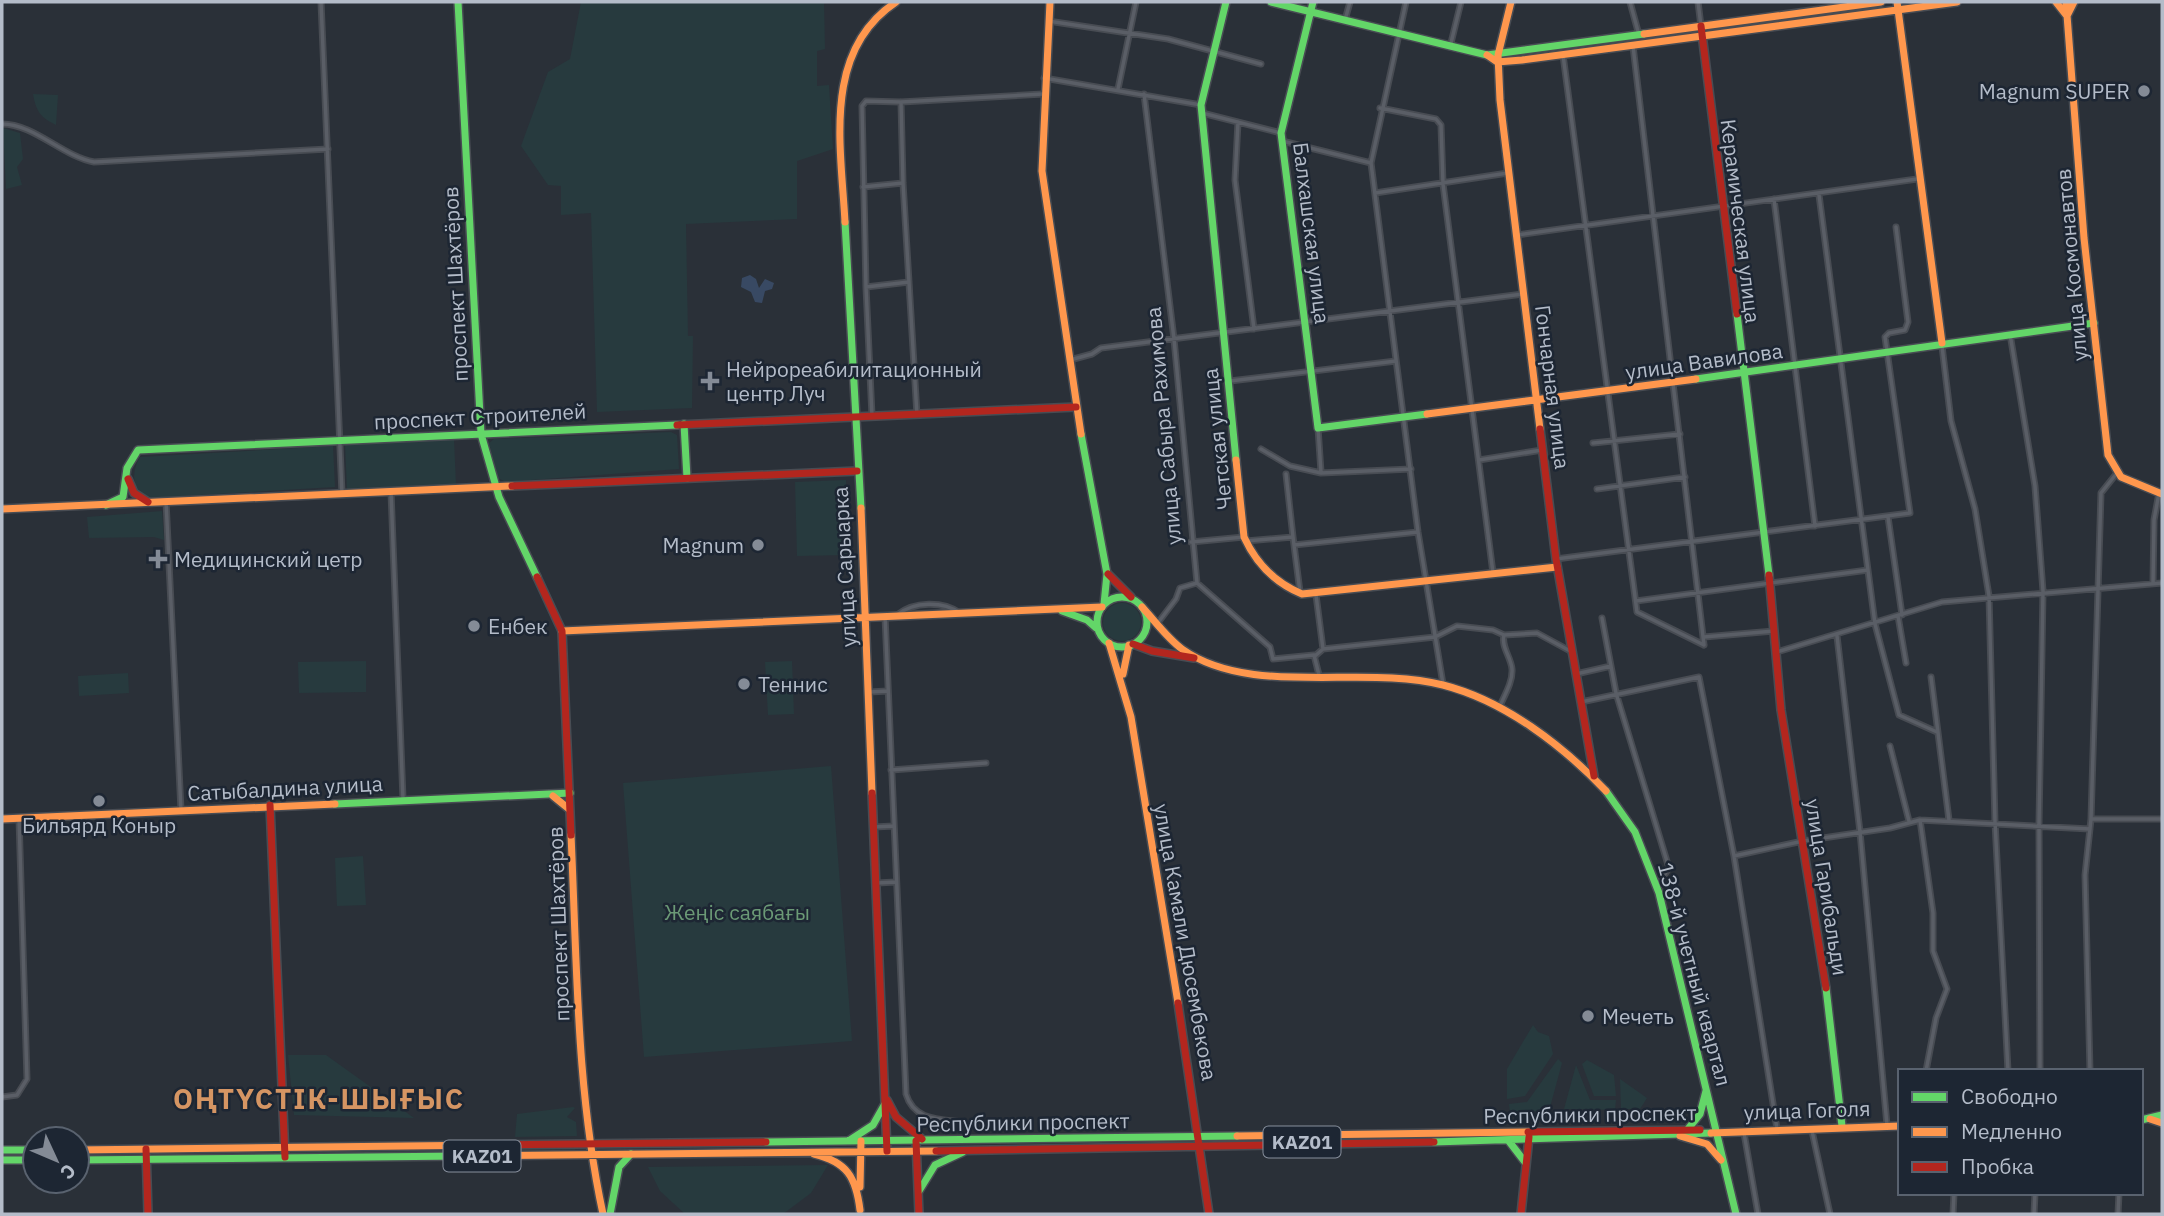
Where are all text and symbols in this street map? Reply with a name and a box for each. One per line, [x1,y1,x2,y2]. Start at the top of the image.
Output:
place label: Magnum SUPER [1979,77,2130,105]
marker: Magnum SUPER [2136,83,2152,99]
street label: Керамическая улица [1715,117,1767,325]
street label: Балхашская улица [1287,141,1337,325]
street label: улица Космонавтов [2049,167,2093,363]
street label: проспект Шахтёров [436,186,474,382]
street label: Гончарная улица [1529,303,1577,471]
street label: улица Сабыра Рахимова [1139,306,1187,546]
street label: улица Вавилова [1624,336,1784,386]
place label: Нейрореабилитационный центр Луч [726,355,982,407]
street label: Четская улица [1196,367,1238,511]
marker: Нейрореабилитационный центр Луч [700,371,720,391]
street label: проспект Строителей [373,396,587,436]
street label: улица Сарыарка [826,486,862,648]
place label: Magnum [662,531,744,559]
marker: Magnum [750,537,766,553]
place label: Медицинский цетр [174,545,362,573]
marker: Медицинский цетр [148,549,168,569]
place label: Енбек [488,612,548,640]
marker: Енбек [466,618,482,634]
place label: Теннис [758,670,828,698]
marker: Теннис [736,676,752,692]
street label: Сатыбалдина улица [187,769,383,807]
marker: Бильярд Коныр [91,793,107,809]
street label: улица Гарибальди [1799,797,1855,977]
street label: улица Камали Дюсембекова [1148,801,1224,1083]
place label: Бильярд Коныр [22,811,176,839]
street label: проспект Шахтёров [541,826,575,1022]
street label: 138-й учетный квартал [1652,859,1738,1089]
park label: Жеңіс саябағы [664,898,810,926]
place label: Мечеть [1602,1002,1674,1030]
marker: Мечеть [1580,1008,1596,1024]
legend [1898,1069,2143,1195]
district label: ОҢТҮСТІК-ШЫҒЫС [173,1080,465,1117]
text: Свободно [1961,1082,2058,1110]
street label: улица Гоголя [1743,1094,1871,1126]
street label: Республики проспект [1483,1098,1697,1130]
street label: Республики проспект [916,1106,1130,1138]
text: Медленно [1961,1117,2062,1145]
north arrow [21,1125,91,1195]
road number: KАZ01 [1264,1126,1340,1158]
road number: KАZ01 [444,1140,520,1172]
text: Пробка [1961,1152,2034,1180]
text: С [55,1159,81,1185]

